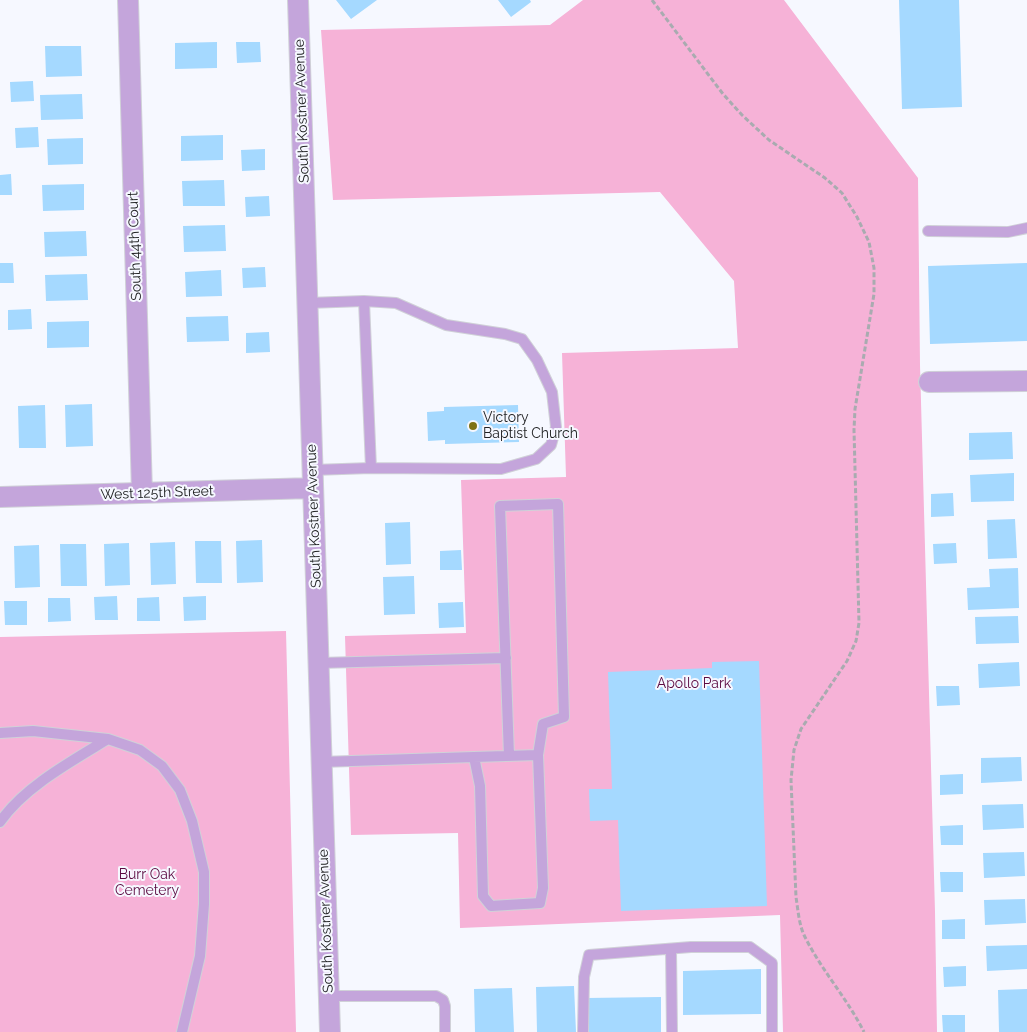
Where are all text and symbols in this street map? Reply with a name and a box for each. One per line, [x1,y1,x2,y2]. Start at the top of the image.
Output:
street label: South Kostner Avenue [291,39,313,183]
street label: South 44th Court [125,191,145,301]
place label: Victory Baptist Church [483,410,578,442]
marker: Victory Baptist Church [467,420,479,432]
street label: South Kostner Avenue [303,444,325,588]
street label: West 125th Street [100,483,214,503]
park label: Apollo Park [657,676,731,692]
street label: South Kostner Avenue [315,849,337,993]
park label: Burr Oak Cemetery [115,867,179,900]

